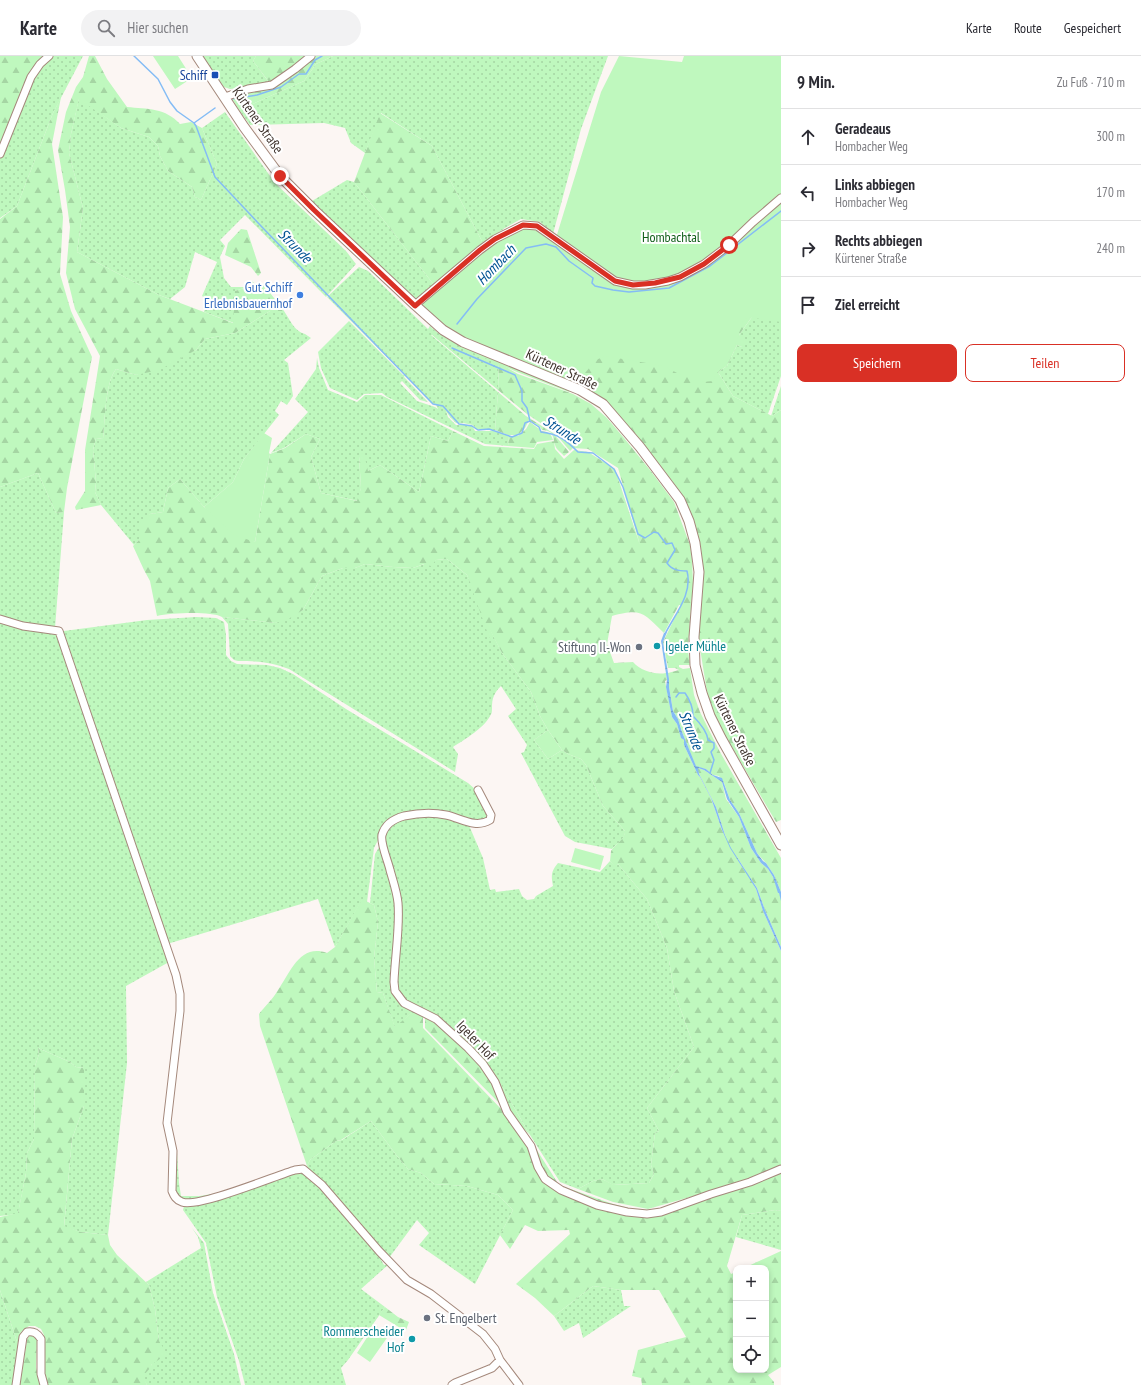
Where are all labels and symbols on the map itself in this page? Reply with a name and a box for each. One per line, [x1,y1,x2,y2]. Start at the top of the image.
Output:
place label: Schiff [180,66,207,84]
marker: Schiff [210,70,220,80]
street label: Kürtener Straße [228,83,288,157]
route end [271,167,289,185]
water label: Strunde [274,225,317,267]
park label: Hombachtal [642,228,701,246]
route start [720,236,738,254]
water label: Hombach [472,240,520,289]
place label: Gut Schiff Erlebnisbauernhof [204,278,292,312]
marker: Gut Schiff Erlebnisbauernhof [295,290,305,300]
street label: Kürtener Straße [523,345,601,394]
water label: Strunde [540,411,585,449]
place label: Igeler Mühle [665,637,726,655]
place label: Stiftung Il-Won [558,638,631,656]
marker: Igeler Mühle [652,641,662,651]
marker: Stiftung Il-Won [634,642,644,652]
street label: Kürtener Straße [710,691,760,769]
water label: Strunde [675,708,708,753]
street label: Igeler Hof [453,1017,499,1064]
place label: St. Engelbert [435,1309,497,1327]
marker: St. Engelbert [422,1313,432,1323]
place label: Rommerscheider Hof [324,1322,404,1356]
marker: Rommerscheider Hof [407,1334,417,1344]

